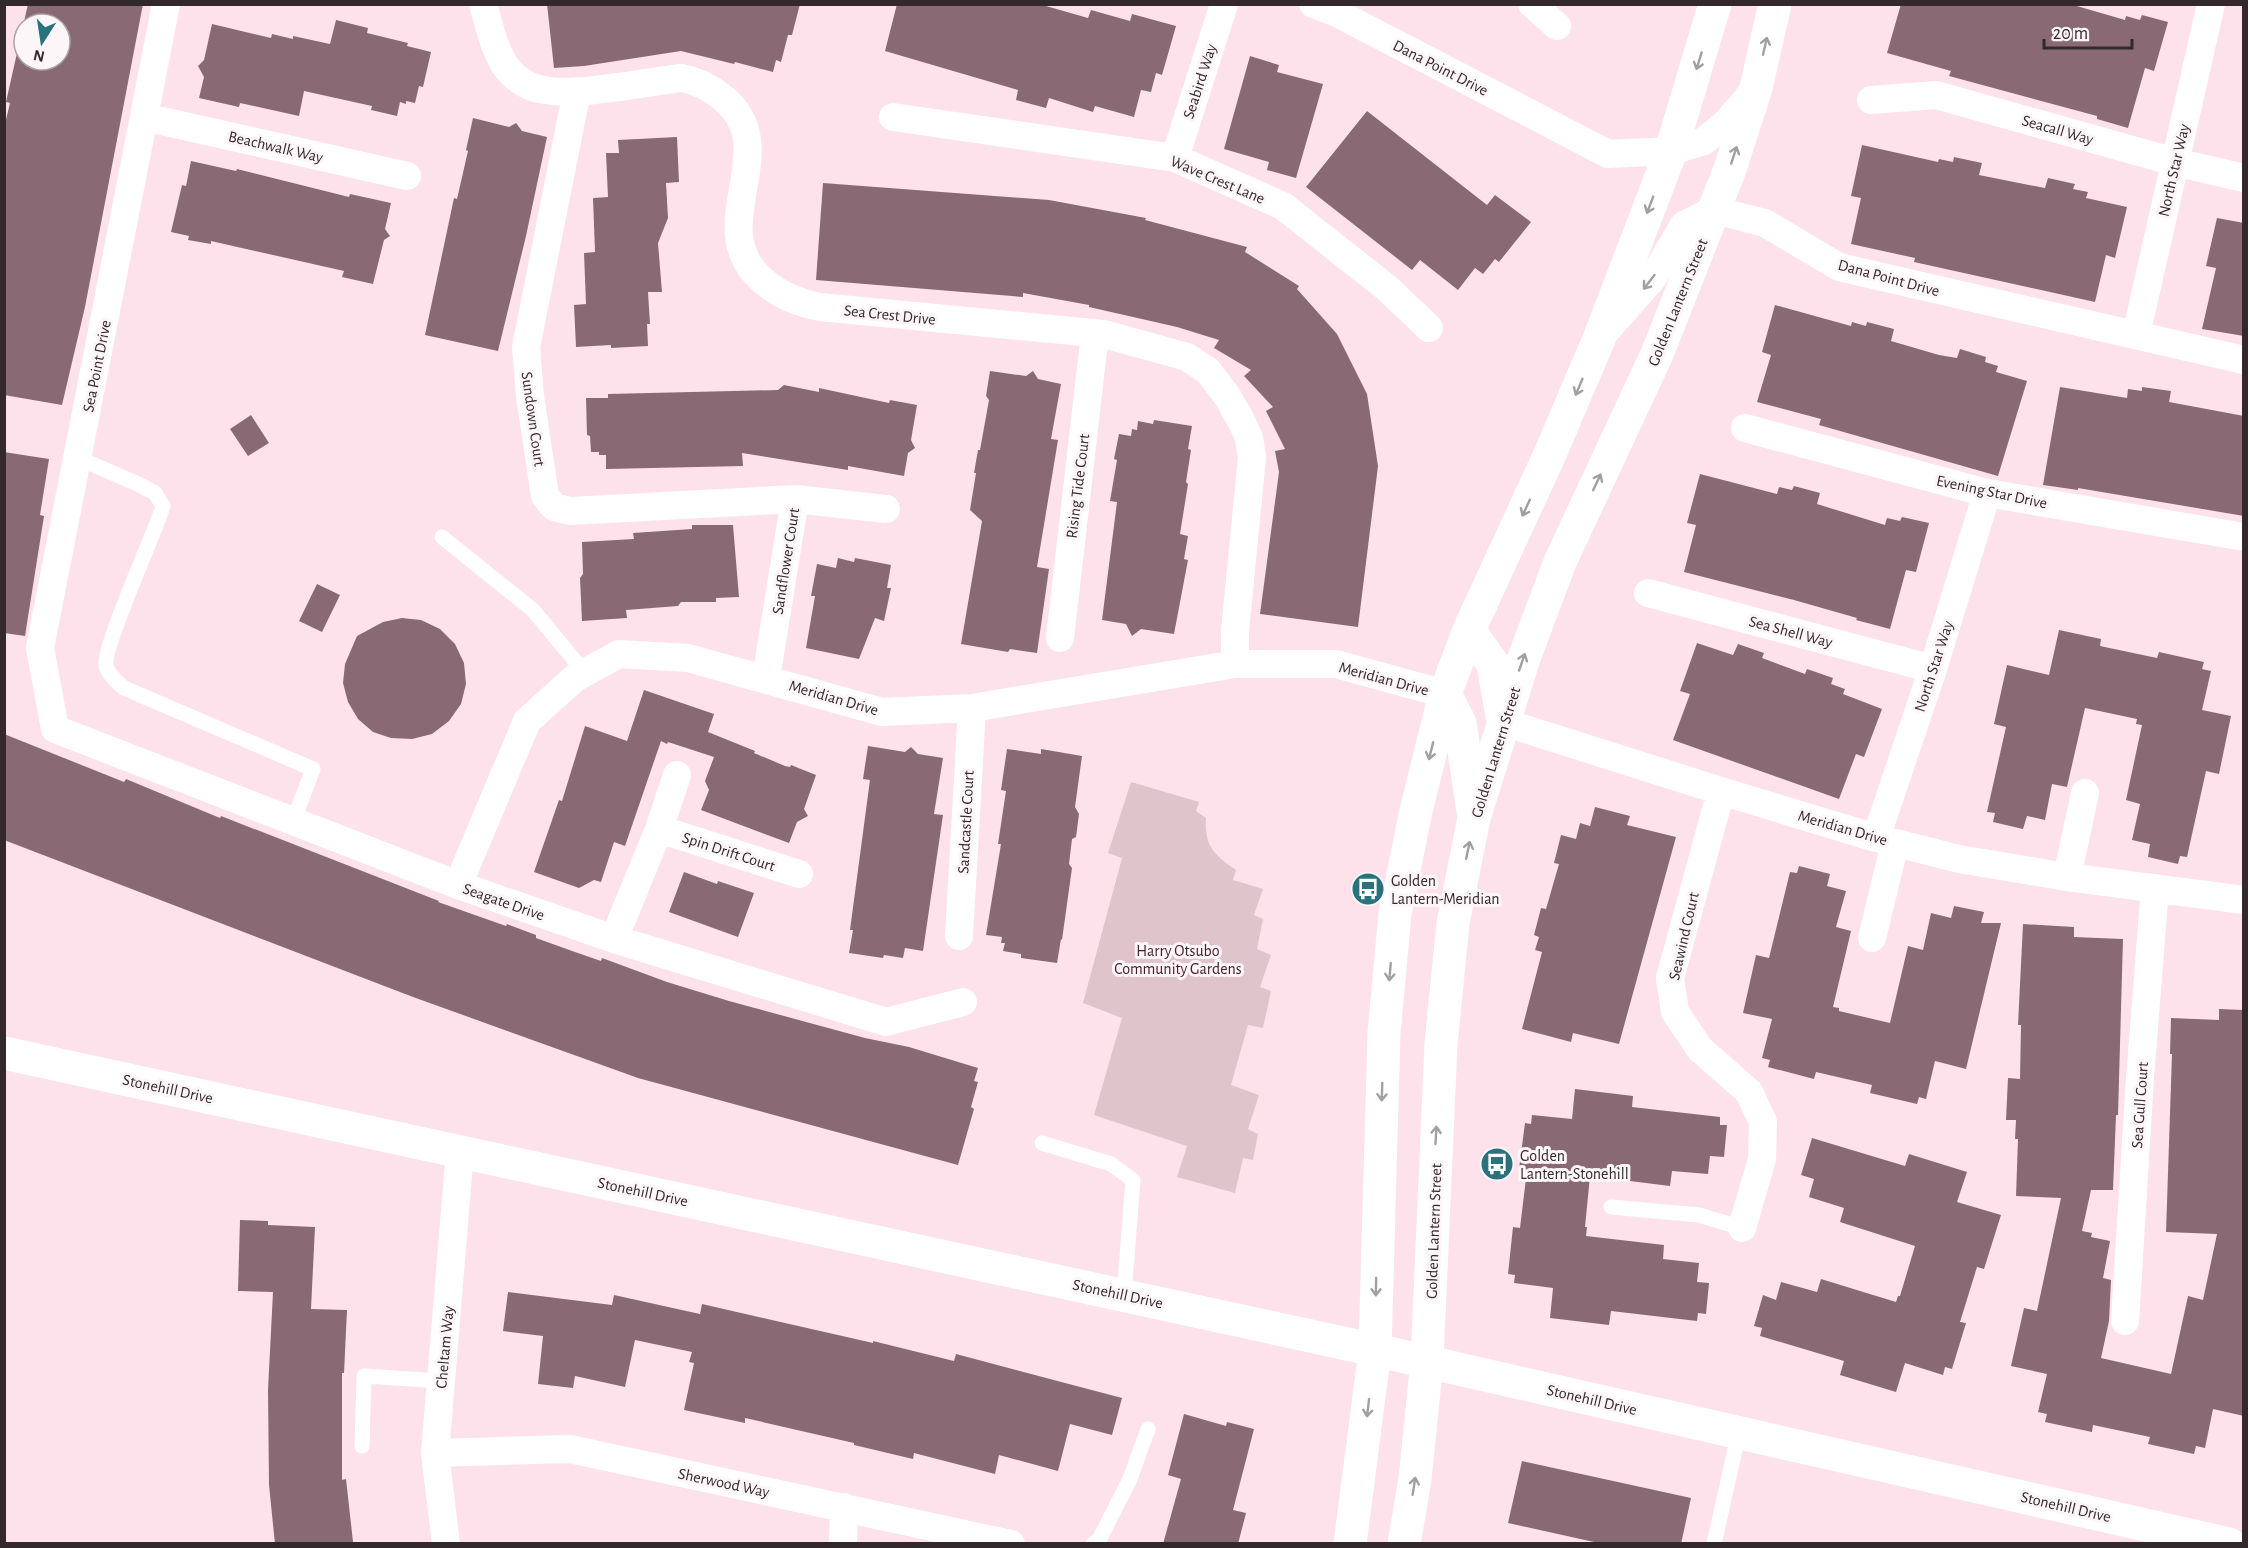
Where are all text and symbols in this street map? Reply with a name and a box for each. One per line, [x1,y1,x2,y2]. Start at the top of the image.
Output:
north arrow [12,12,72,72]
scale bar [2044,12,2132,50]
text: 20 m [2053,25,2088,43]
street label: Dana Point Drive [1390,37,1491,99]
one-way arrow [1760,37,1772,56]
street label: Seabird Way [1180,42,1221,121]
text: N [32,47,46,65]
one-way arrow [1693,51,1704,70]
street label: Seacall Way [2020,112,2095,149]
street label: North Star Way [2156,122,2193,218]
street label: Beachwalk Way [227,128,325,167]
one-way arrow [1729,146,1740,165]
street label: Wave Crest Lane [1168,153,1267,207]
one-way arrow [1644,196,1655,214]
street label: Golden Lantern Street [1645,236,1711,368]
street label: Dana Point Drive [1836,257,1941,299]
one-way arrow [1642,274,1655,290]
street label: Sea Crest Drive [843,302,937,328]
street label: Sea Point Drive [80,319,114,414]
street label: Sundown Court [518,371,548,468]
one-way arrow [1573,377,1584,395]
street label: Rising Tide Court [1064,433,1092,539]
street label: Evening Star Drive [1935,472,2049,512]
one-way arrow [1592,474,1604,492]
one-way arrow [1519,498,1531,516]
street label: Sandflower Court [770,507,802,616]
street label: Sea Shell Way [1747,613,1834,652]
street label: North Star Way [1912,619,1957,714]
one-way arrow [1518,653,1529,672]
street label: Meridian Drive [1337,659,1430,699]
street label: Meridian Drive [787,678,880,718]
street label: Golden Lantern Street [1468,685,1523,820]
one-way arrow [1425,741,1437,760]
street label: Sandcastle Court [955,770,977,874]
street label: Meridian Drive [1796,808,1889,848]
street label: Spin Drift Court [680,829,777,875]
one-way arrow [1463,841,1474,860]
bus stop icon: Golden Lantern-Meridian [1350,871,1386,907]
place label: Golden Lantern-Meridian [1391,873,1500,907]
street label: Seagate Drive [461,881,547,923]
street label: Seawind Court [1666,891,1702,982]
park label: Harry Otsubo Community Gardens [1114,943,1242,978]
one-way arrow [1384,962,1395,982]
street label: Sea Gull Court [2129,1061,2151,1149]
street label: Stonehill Drive [121,1072,214,1106]
one-way arrow [1377,1081,1388,1101]
one-way arrow [1431,1125,1442,1145]
bus stop icon: Golden Lantern-Stonehill [1479,1146,1515,1182]
place label: Golden Lantern-Stonehill [1520,1148,1629,1182]
street label: Golden Lantern Street [1424,1163,1444,1299]
street label: Stonehill Drive [596,1175,689,1209]
one-way arrow [1371,1276,1382,1296]
street label: Stonehill Drive [1071,1277,1164,1311]
street label: Cheltam Way [433,1305,458,1389]
street label: Stonehill Drive [1545,1382,1638,1418]
one-way arrow [1362,1397,1373,1417]
street label: Sherwood Way [676,1465,771,1501]
one-way arrow [1408,1476,1419,1496]
street label: Stonehill Drive [2019,1489,2112,1525]

